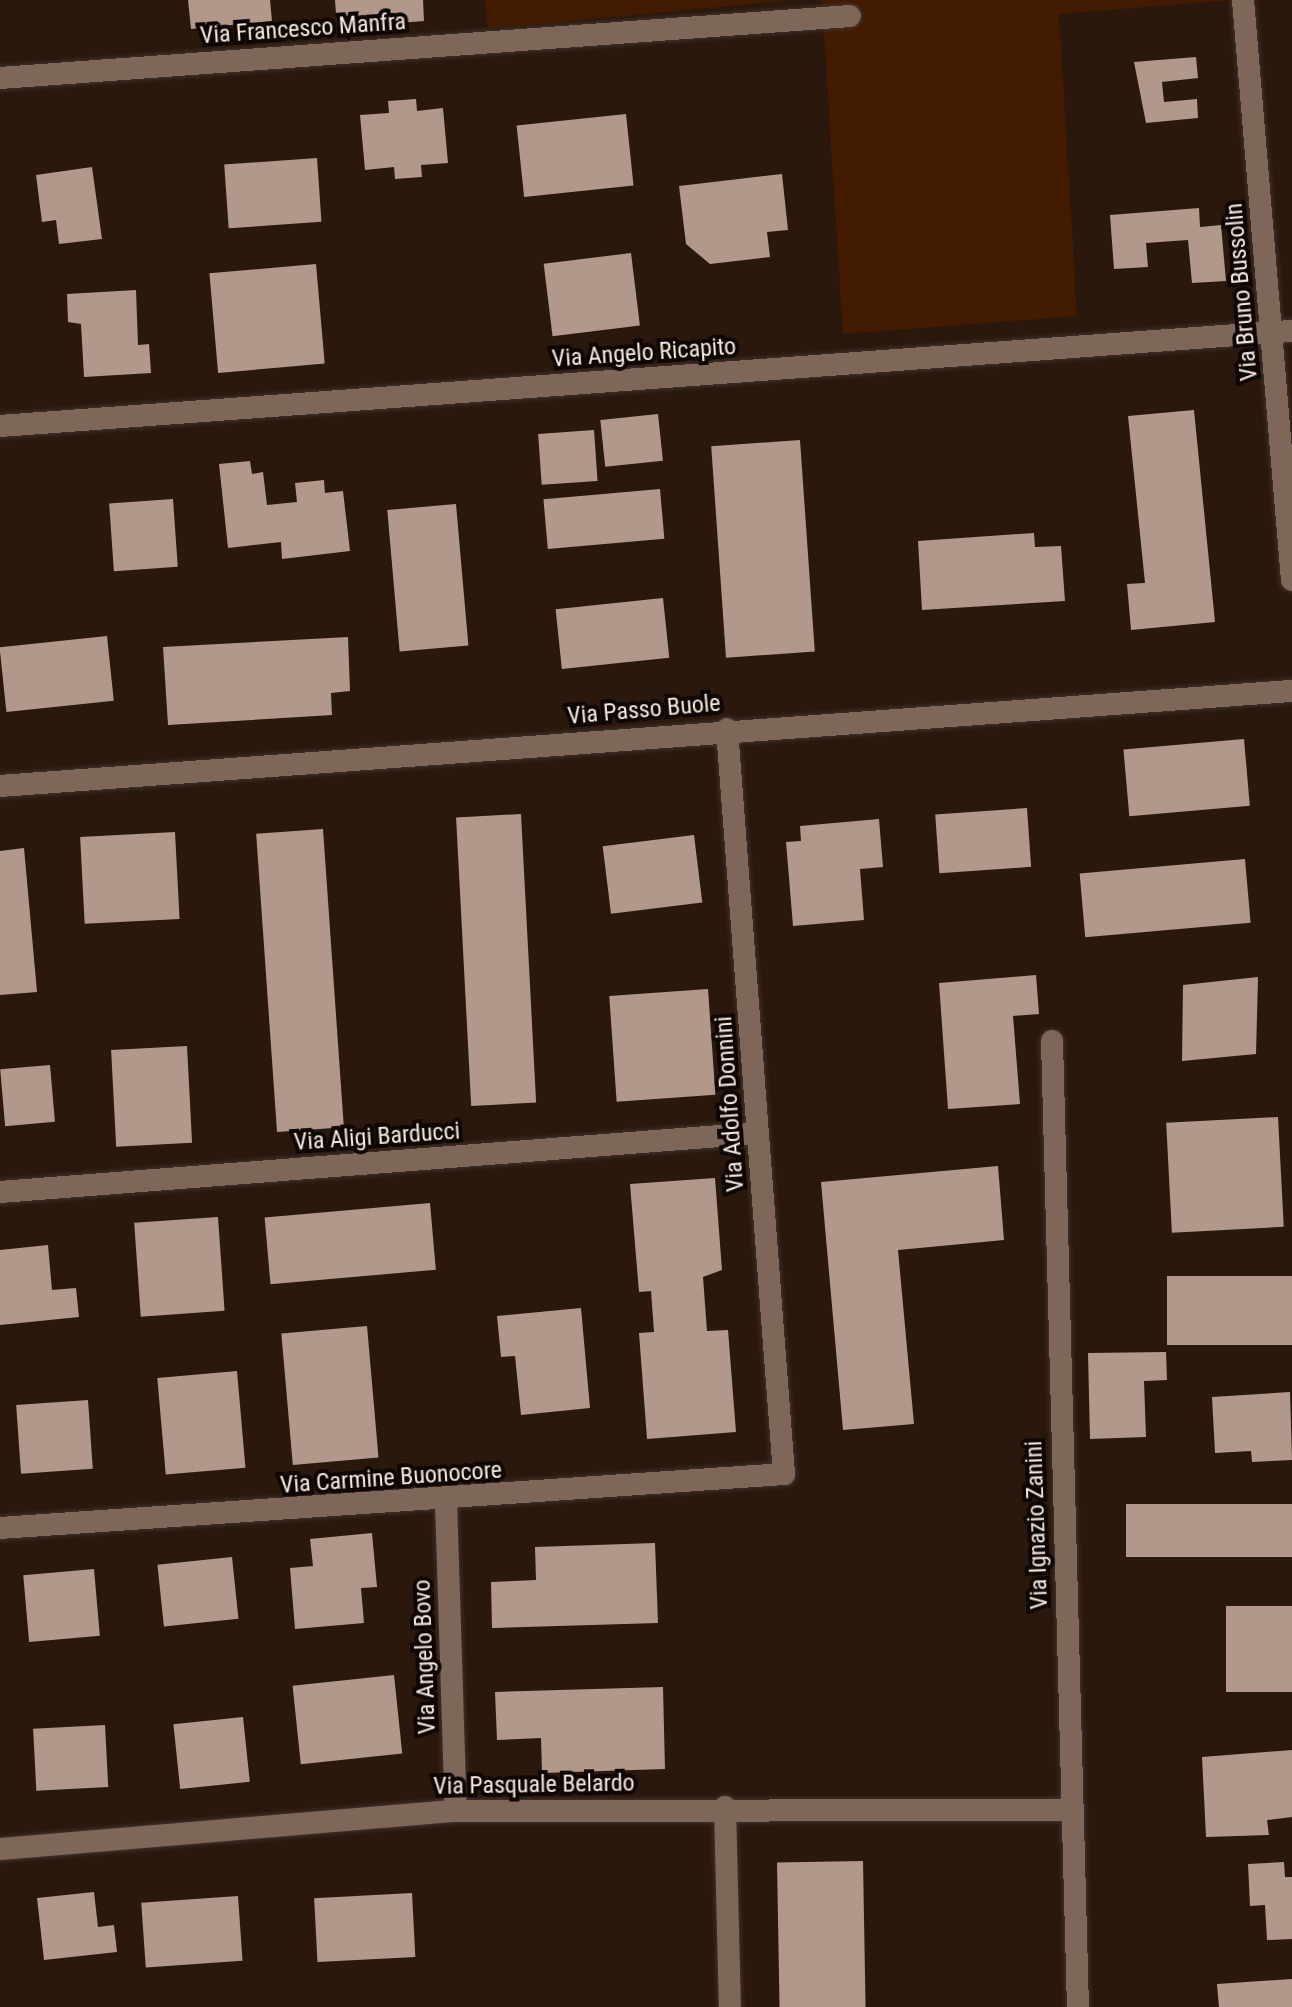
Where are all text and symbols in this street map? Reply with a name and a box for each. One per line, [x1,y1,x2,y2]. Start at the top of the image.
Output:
street label: Via Francesco Manfra [199,7,407,51]
street label: Via Bruno Bussolin [1220,202,1264,382]
street label: Via Angelo Ricapito [551,332,737,374]
street label: Via Passo Buole [566,689,722,731]
street label: Via Adolfo Donnini [709,1015,751,1193]
street label: Via Aligi Barducci [293,1117,461,1157]
street label: Via Ignazio Zanini [1020,1440,1054,1610]
street label: Via Carmine Buonocore [279,1456,503,1500]
street label: Via Angelo Bovo [408,1579,442,1735]
street label: Via Pasquale Belardo [433,1769,635,1801]

